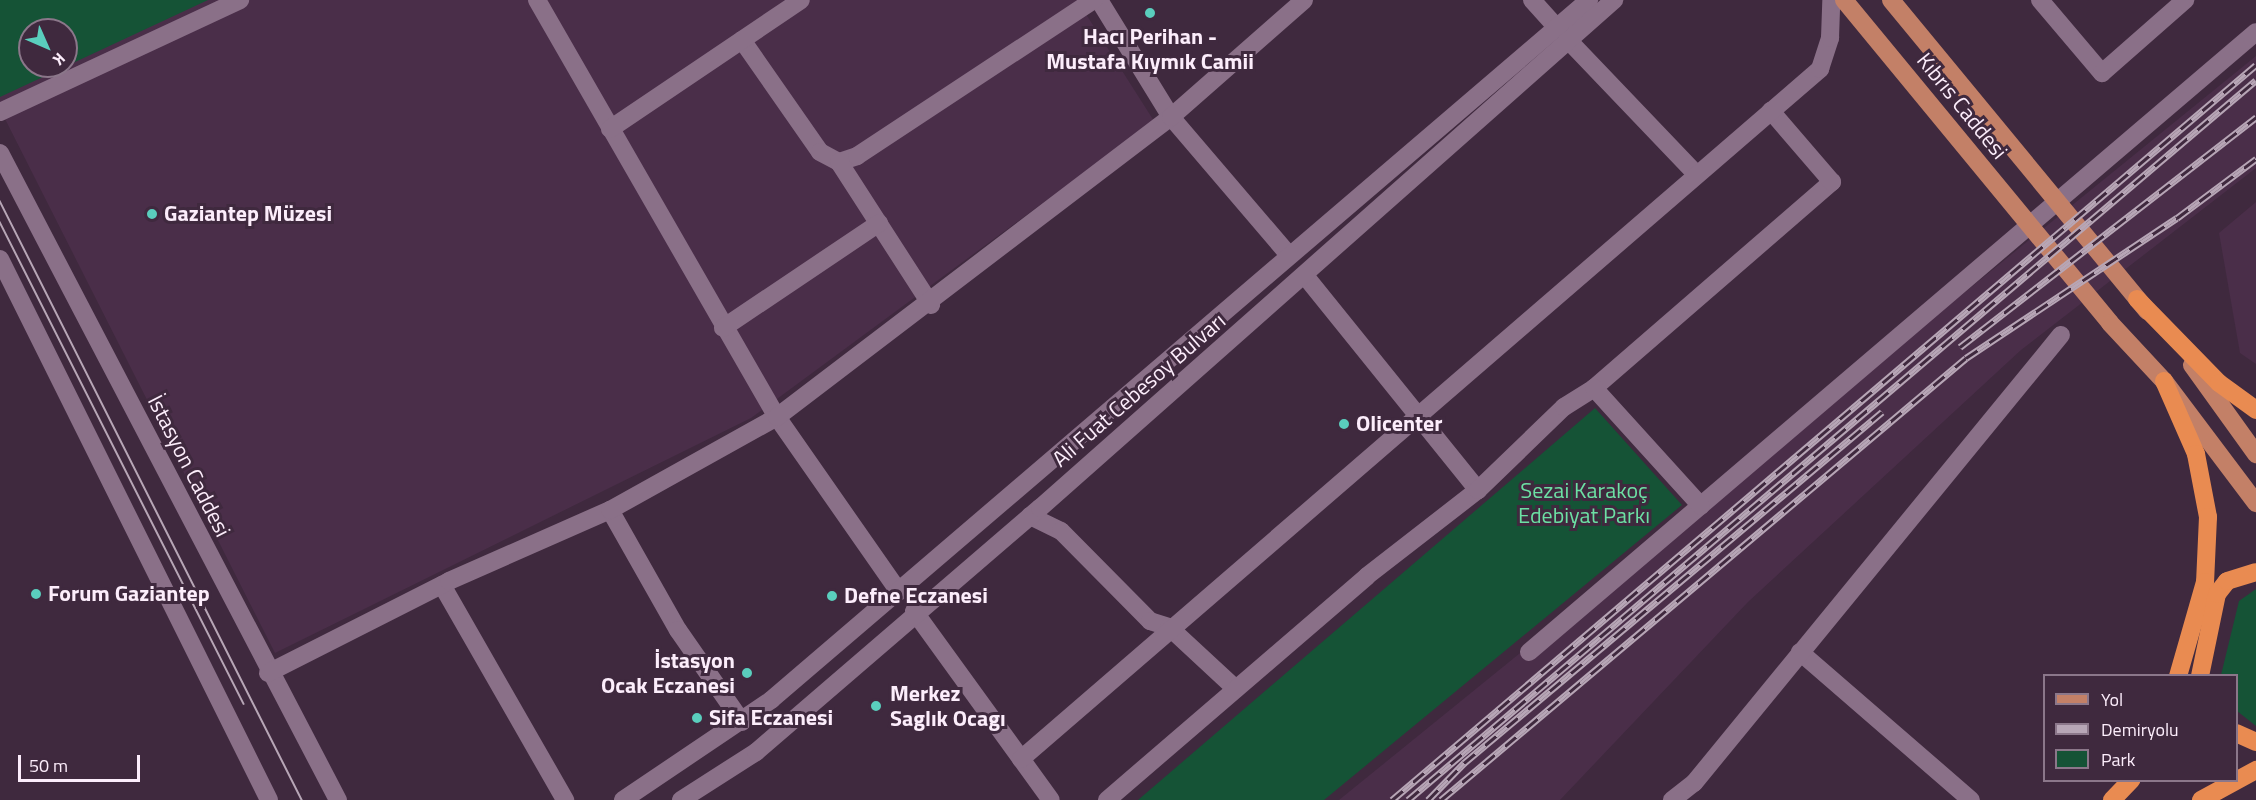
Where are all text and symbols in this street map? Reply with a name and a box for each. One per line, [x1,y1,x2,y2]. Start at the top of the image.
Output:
marker: Hacı Perihan - Mustafa Kıymık Camii [1143,6,1157,20]
north arrow [18,18,78,78]
place label: Hacı Perihan - Mustafa Kıymık Camii [1046,23,1254,74]
text: K [47,47,71,71]
street label: Kıbrıs Caddesi [1911,48,2013,164]
place label: Gaziantep Müzesi [164,201,332,227]
marker: Gaziantep Müzesi [145,207,159,221]
street label: Ali Fuat Cebesoy Bulvarı [1047,308,1231,472]
street label: İstasyon Caddesi [142,391,236,541]
place label: Olicenter [1356,411,1442,437]
marker: Olicenter [1337,417,1351,431]
park label: Sezai Karakoç Edebiyat Parkı [1518,477,1650,528]
place label: Forum Gaziantep [48,581,210,607]
place label: Defne Eczanesi [844,583,988,609]
marker: Forum Gaziantep [29,587,43,601]
marker: Defne Eczanesi [825,589,839,603]
place label: İstasyon Ocak Eczanesi [601,647,735,698]
marker: İstasyon Ocak Eczanesi [740,666,754,680]
legend [2043,674,2238,782]
place label: Merkez Saglık Ocagı [890,680,1006,732]
text: Yol [2101,686,2123,713]
marker: Merkez Saglık Ocagı [867,697,885,715]
place label: Sifa Eczanesi [709,705,833,731]
marker: Sifa Eczanesi [690,711,704,725]
text: Demiryolu [2101,716,2179,743]
scale bar [21,743,142,781]
text: Park [2101,746,2135,773]
text: 50 m [29,752,68,779]

